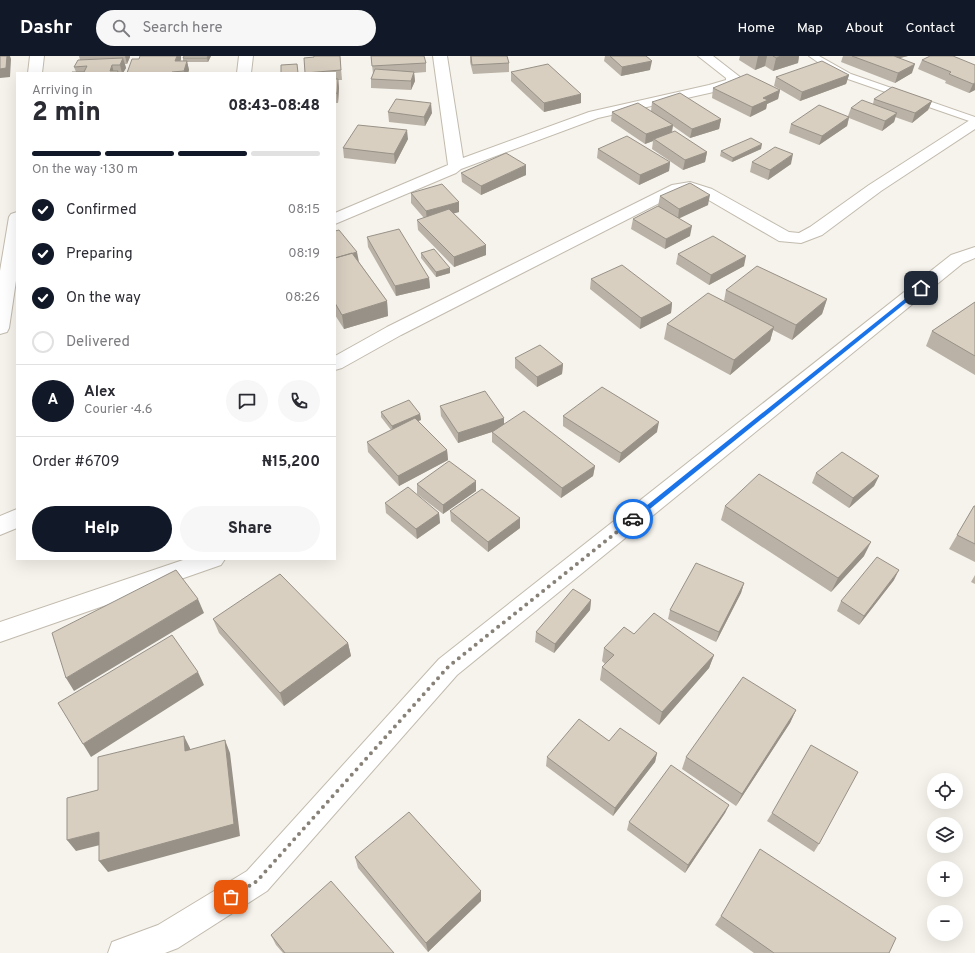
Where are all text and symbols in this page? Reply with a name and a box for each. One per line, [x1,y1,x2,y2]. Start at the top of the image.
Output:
search box [96,10,376,46]
text: Dashr [20,16,72,40]
icon: search [110,17,132,39]
text: Search here [142,19,223,38]
text: Home [738,20,775,37]
text: Map [797,20,823,37]
text: About [845,20,884,37]
text: Contact [906,20,955,37]
text: Arriving in [32,83,93,99]
text: 2 min [32,97,101,130]
text: 08:43–08:48 [228,97,320,116]
text: On the way · 130 m [32,162,138,178]
icon: check [32,199,54,221]
text: Confirmed [66,201,137,220]
text: 08:15 [288,202,320,218]
icon: check [32,243,54,265]
text: Preparing [66,245,133,264]
text: 08:19 [288,246,320,262]
pin [904,271,938,305]
icon: home [910,277,932,299]
icon: check [32,287,54,309]
text: On the way [66,289,141,308]
text: 08:26 [285,290,320,306]
text: Delivered [66,333,130,352]
button: chat [226,380,268,422]
button: phone [278,380,320,422]
text: Alex [84,383,116,402]
text: A [48,391,58,410]
text: Courier · 4.6 [84,402,152,418]
text: Order #6709 [32,453,119,472]
text: ₦15,200 [262,453,320,472]
courier [613,499,653,539]
button: Help [32,506,172,552]
button: Share [180,506,320,552]
icon: car [622,508,644,530]
map controls [927,773,963,941]
button: locate [927,773,963,809]
button: layers [927,817,963,853]
button: + [927,861,963,897]
pin [214,880,248,914]
icon: bag [220,886,242,908]
button: − [927,905,963,941]

